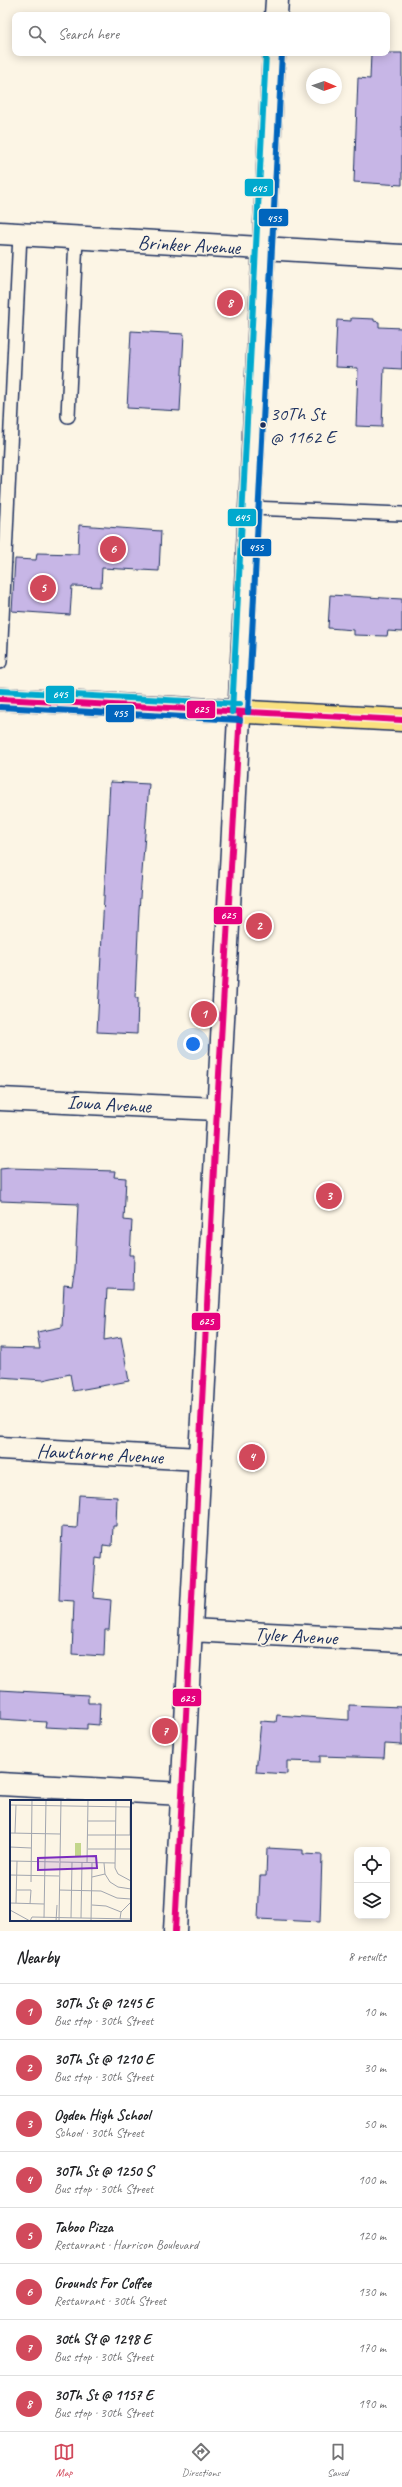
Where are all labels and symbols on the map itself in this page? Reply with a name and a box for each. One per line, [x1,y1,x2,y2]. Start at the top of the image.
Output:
north arrow [306,68,342,104]
line badge: 645 [244,178,274,197]
text: 645 [252,181,268,195]
line badge: 455 [258,208,289,227]
text: 455 [267,211,282,225]
street label: Brinker Avenue [137,230,242,260]
pin: 8 [217,288,243,318]
place label: 30Th St @ 1162 E [270,402,339,449]
marker: 30Th St @ 1162 E [258,420,268,430]
line badge: 645 [227,508,257,527]
text: 645 [235,510,251,524]
pin: 6 [100,534,126,564]
line badge: 455 [241,538,272,557]
text: 455 [249,540,264,554]
pin: 5 [30,573,56,603]
line badge: 645 [45,685,75,704]
text: 645 [53,687,69,701]
line badge: 625 [186,700,216,719]
text: 625 [194,702,210,716]
line badge: 455 [105,704,135,723]
text: 455 [113,706,128,720]
line badge: 625 [213,906,243,925]
text: 625 [221,908,237,922]
pin: 2 [246,911,272,941]
pin: 1 [191,999,217,1029]
your location [183,1034,203,1054]
street label: Iowa Avenue [66,1089,153,1119]
pin: 3 [316,1181,342,1211]
line badge: 625 [191,1312,221,1331]
text: 625 [199,1314,215,1328]
street label: Hawthorne Avenue [36,1438,165,1470]
pin: 4 [239,1442,265,1472]
street label: Tyler Avenue [254,1621,340,1651]
line badge: 625 [172,1688,202,1707]
text: 625 [180,1691,196,1705]
pin: 7 [152,1716,178,1746]
inset map [10,1800,131,1921]

